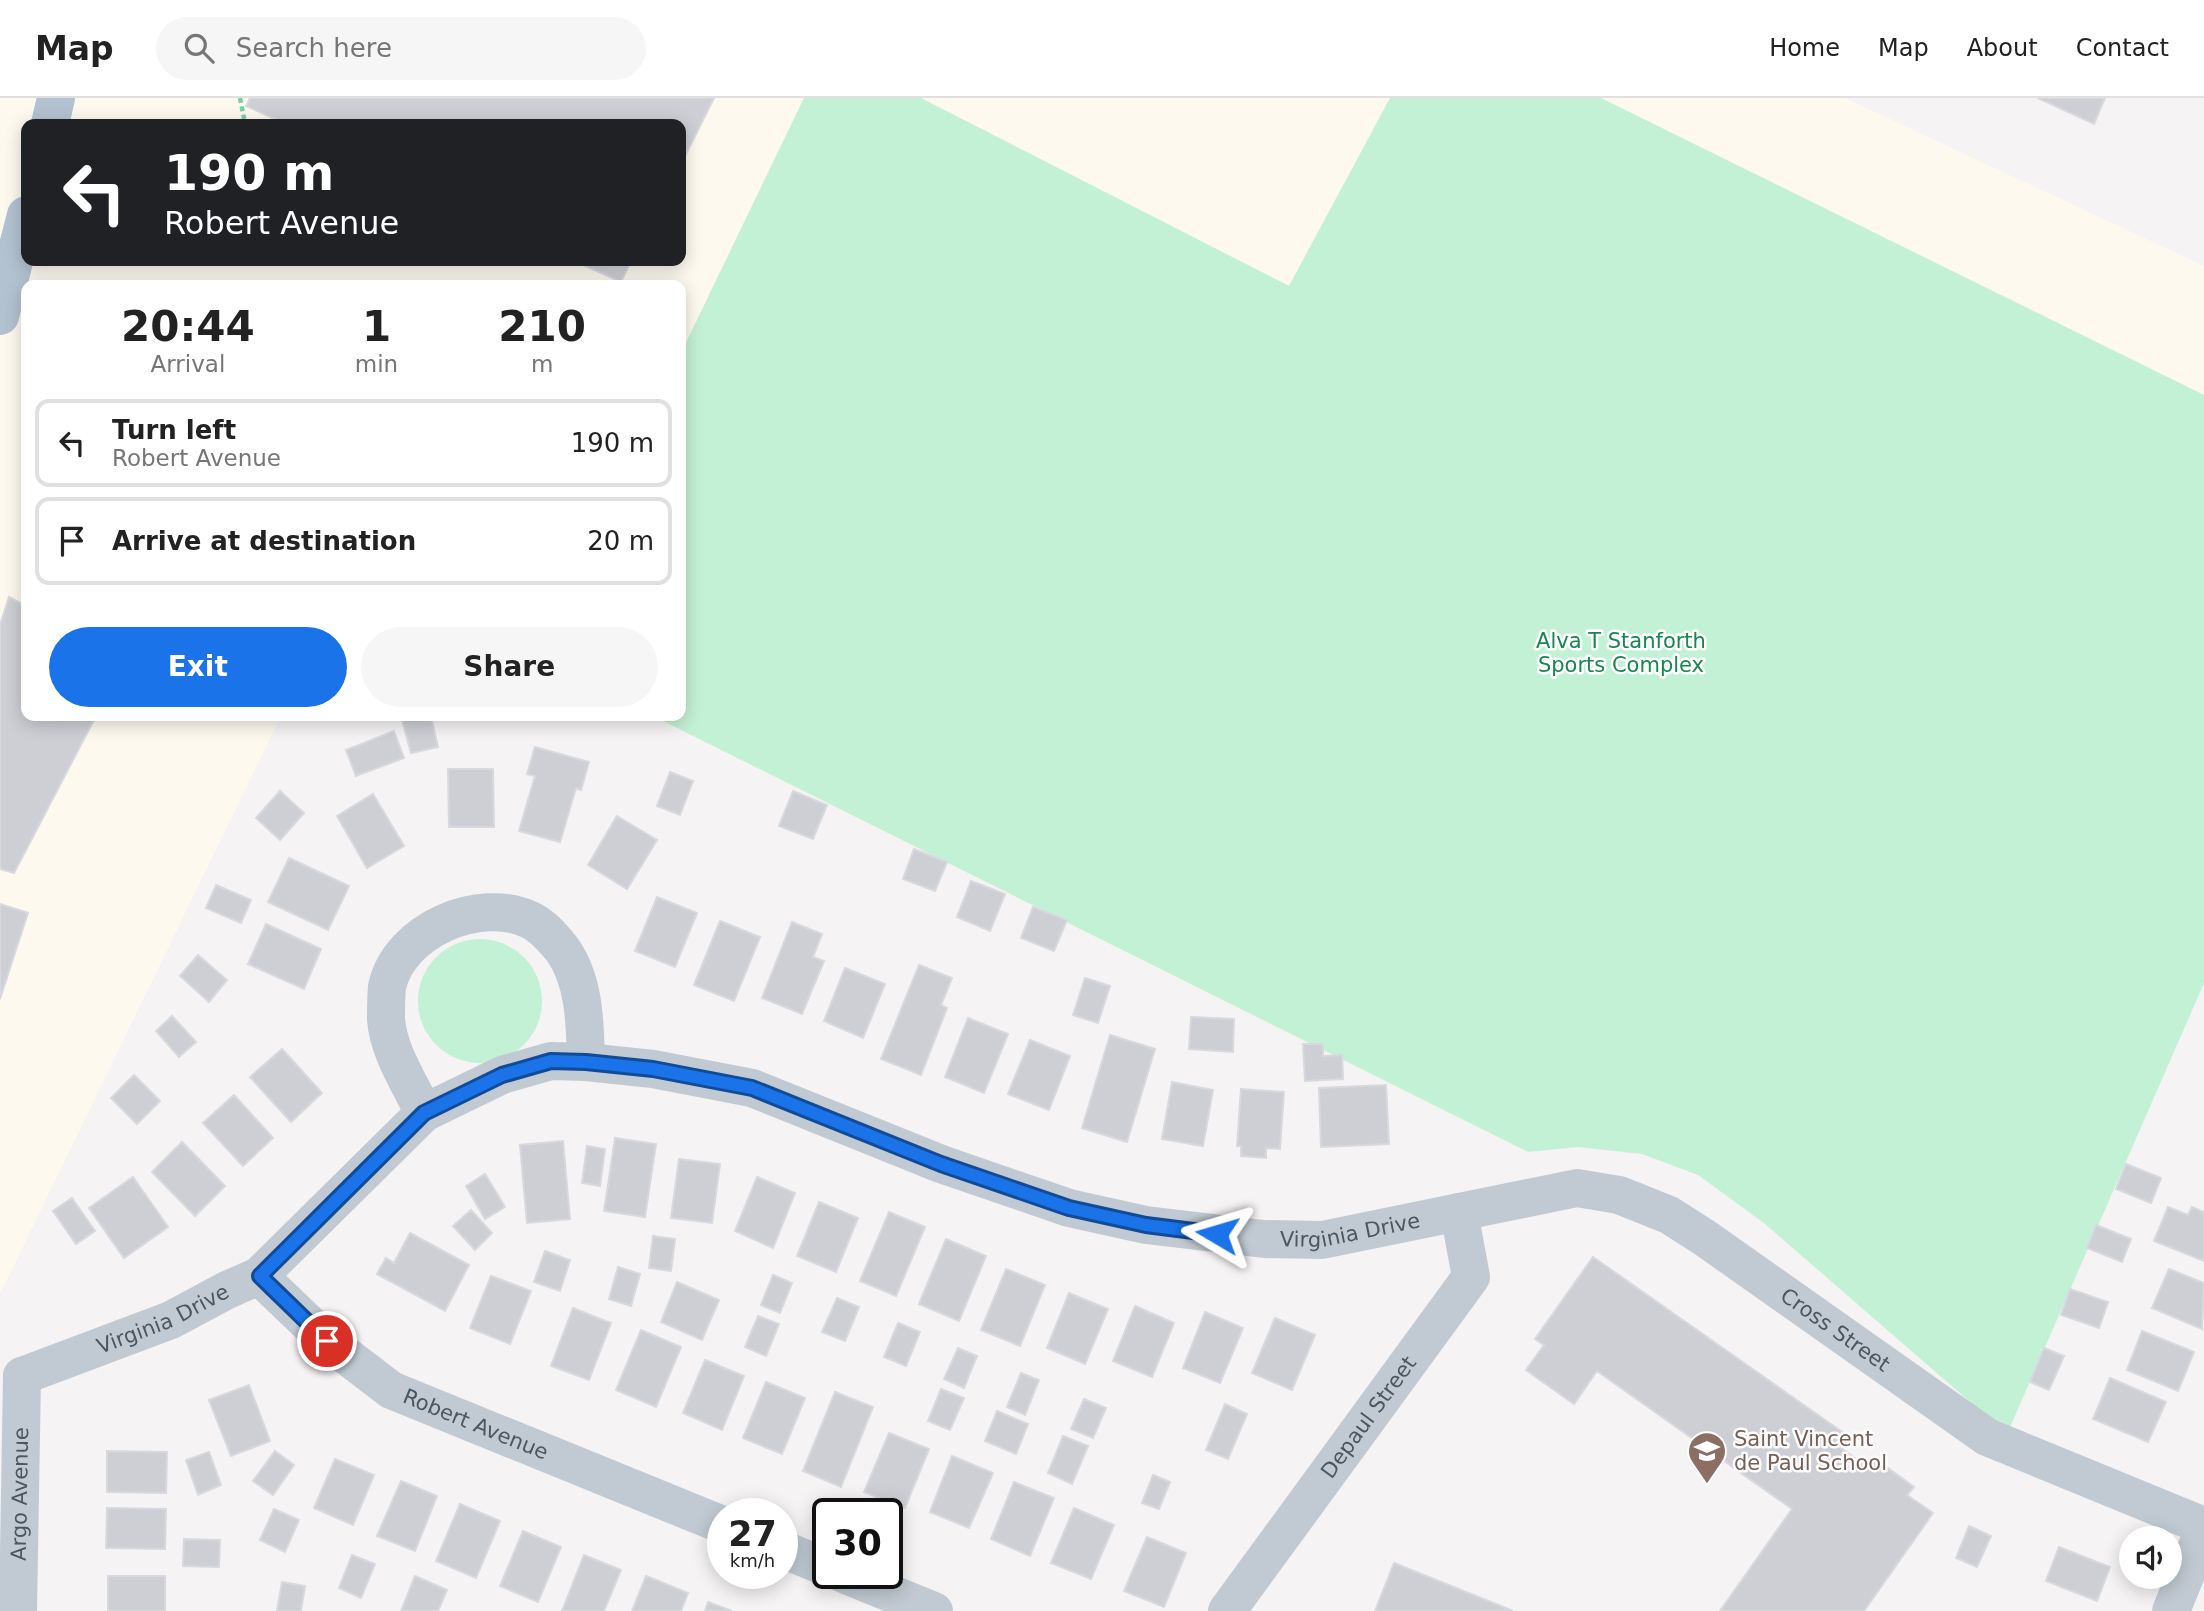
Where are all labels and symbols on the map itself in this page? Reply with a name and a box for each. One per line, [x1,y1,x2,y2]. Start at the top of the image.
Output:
park label: Alva T Stanforth Sports Complex [1536,629,1706,677]
position arrow [1180,1197,1254,1271]
street label: Virginia Drive [1280,1208,1422,1252]
street label: Virginia Drive [94,1279,233,1359]
street label: Cross Street [1776,1283,1894,1377]
pin [297,1311,357,1371]
street label: Depaul Street [1316,1352,1421,1483]
street label: Robert Avenue [400,1384,552,1465]
street label: Argo Avenue [7,1427,33,1561]
place label: Saint Vincent de Paul School [1734,1427,1887,1475]
school or university icon: Saint Vincent de Paul School [1686,1430,1728,1485]
speed limit sign: 30 [812,1498,903,1589]

